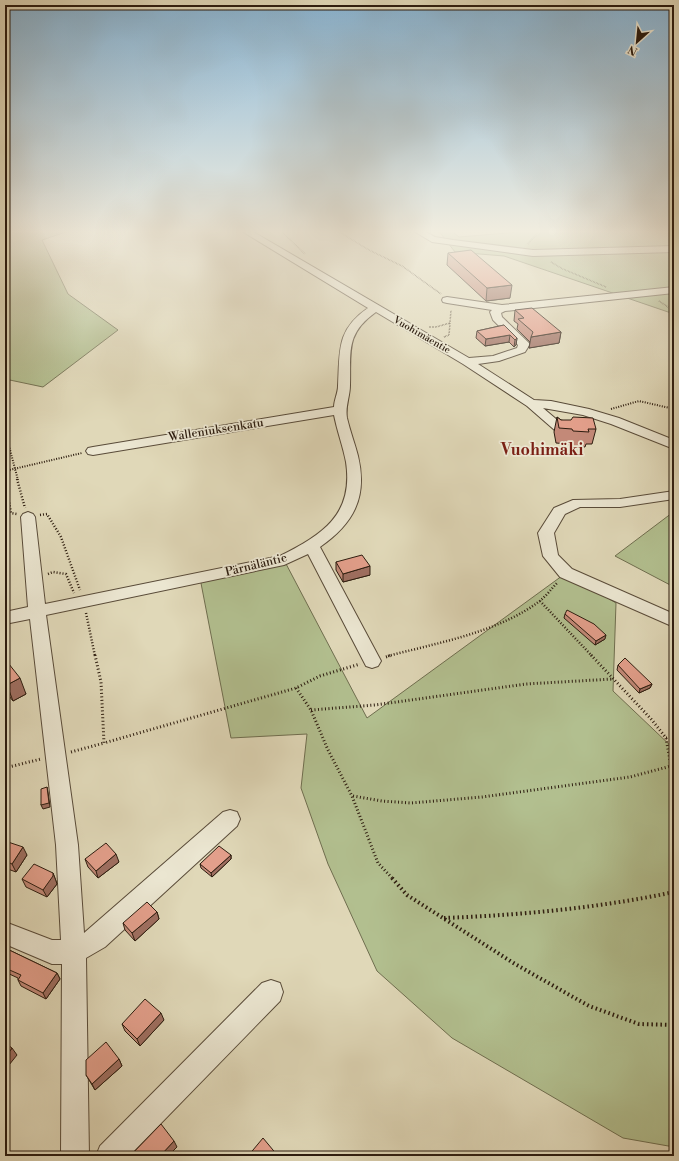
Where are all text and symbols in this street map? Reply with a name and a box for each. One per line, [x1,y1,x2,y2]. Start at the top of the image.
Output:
north arrow [617,22,657,62]
text: N [626,42,640,58]
street label: Vuohimäentie [390,313,453,356]
street label: Walleniuksenkatu [166,415,265,445]
district label: Vuohimäki [500,440,583,460]
street label: Pärnäläntie [223,550,289,580]

